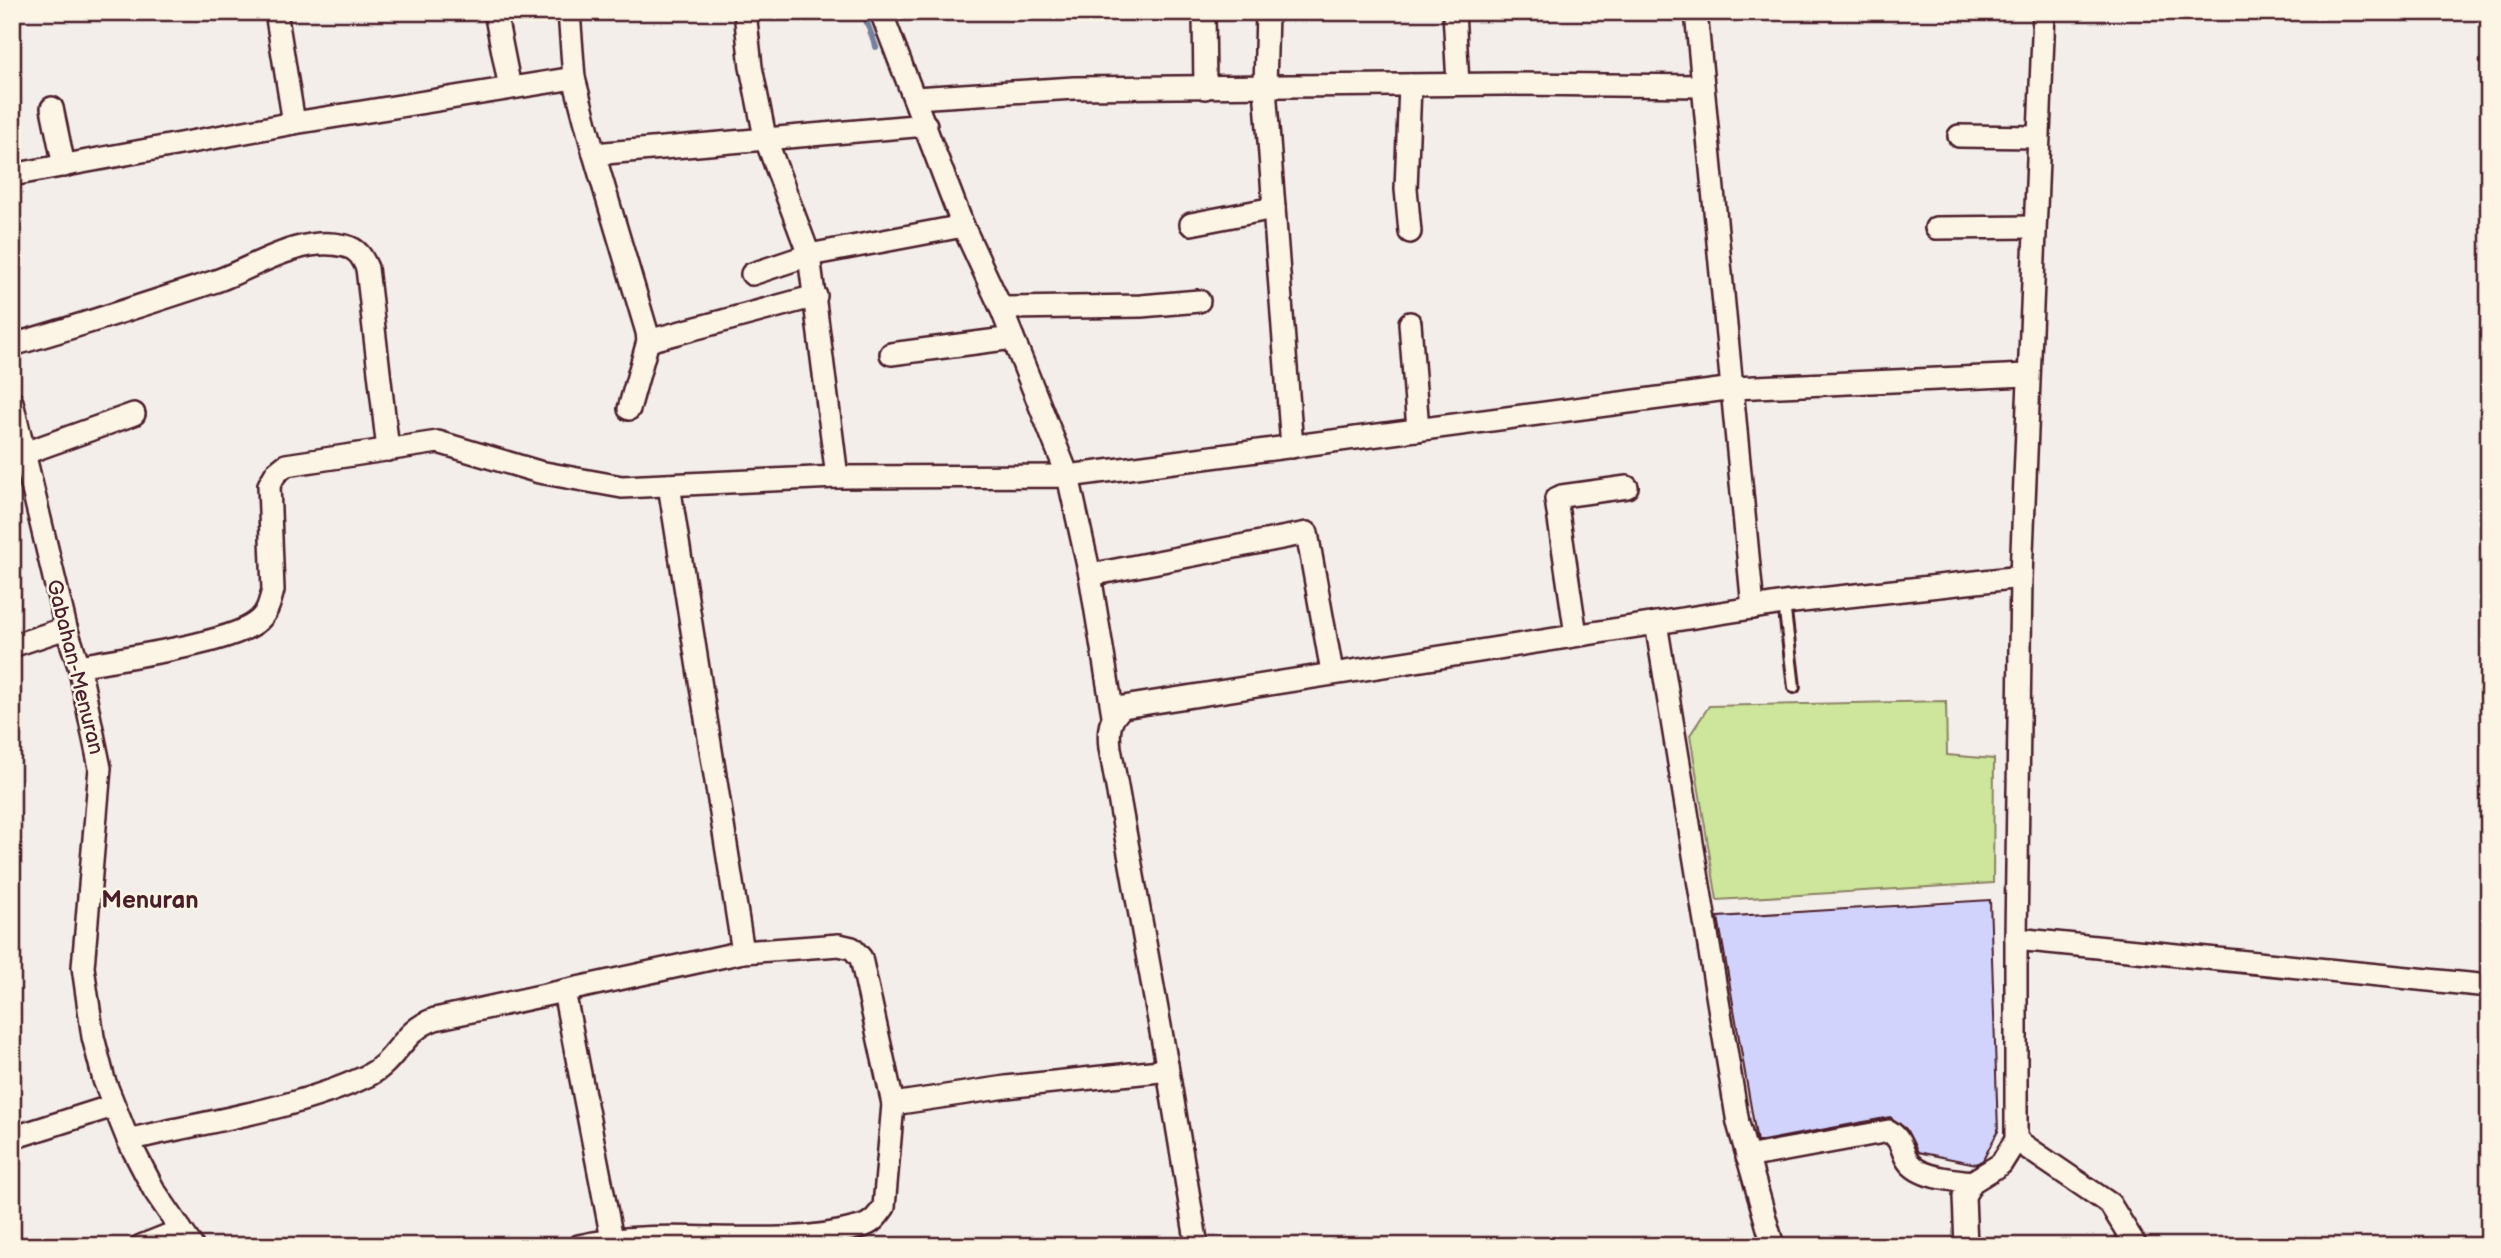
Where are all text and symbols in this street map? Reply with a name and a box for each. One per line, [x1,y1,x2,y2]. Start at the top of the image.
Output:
street label: Gabahan-Menuran [41,577,109,757]
district label: Menuran [101,886,199,915]

